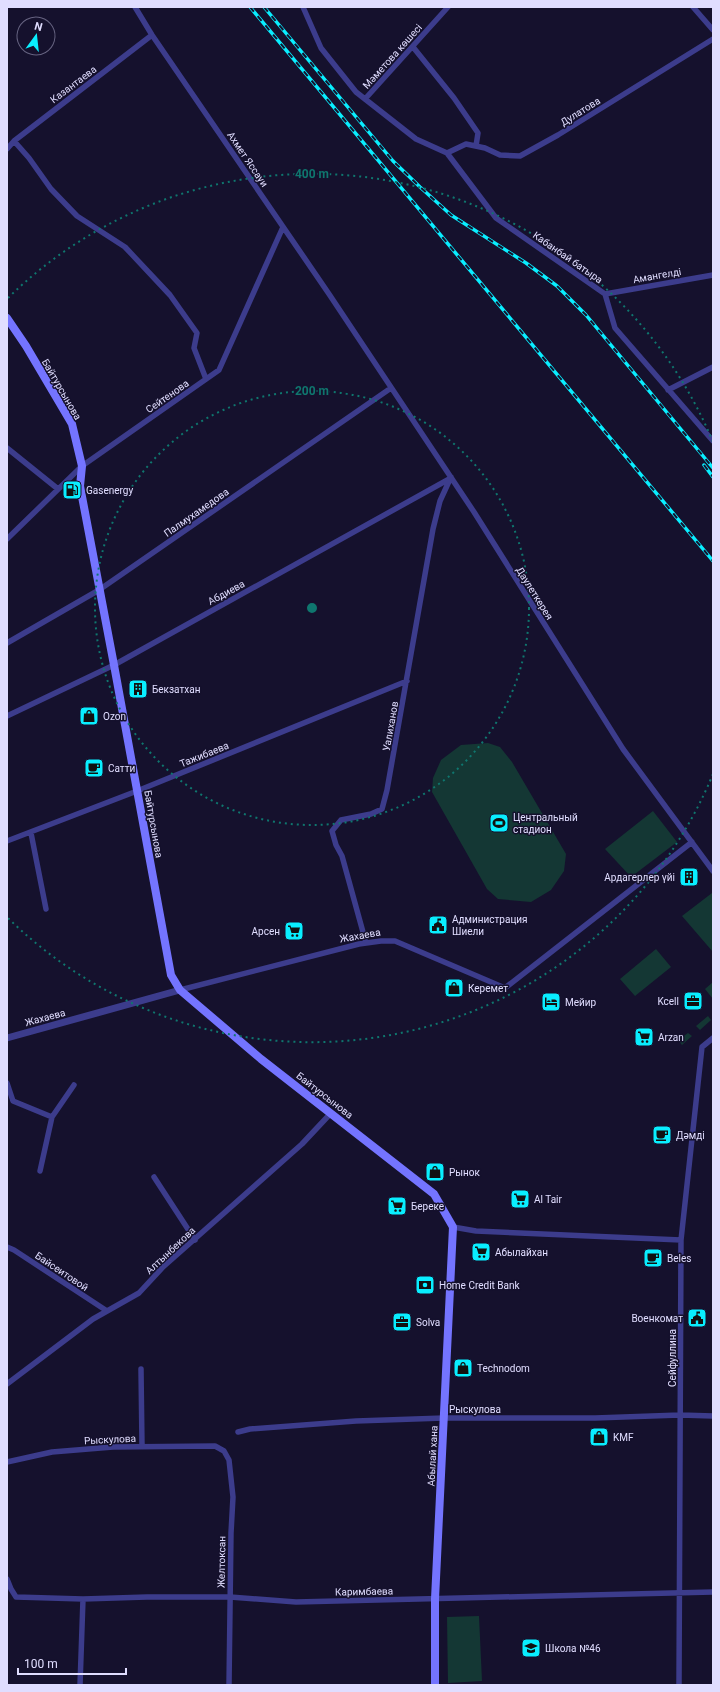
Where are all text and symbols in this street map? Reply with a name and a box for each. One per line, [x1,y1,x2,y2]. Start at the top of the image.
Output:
north arrow [16,16,56,56]
text: N [33,20,44,34]
street label: Мәметова көшесі [361,22,424,91]
street label: Казантаева [48,64,98,105]
street label: Дулатова [558,95,602,128]
street label: Ахмет Яссауи [225,130,270,189]
text: 400 m [295,167,329,181]
street label: Кабанбай батыра [531,229,605,286]
street label: Амангелді [632,266,682,285]
street label: Байтурсынова [40,357,83,422]
street label: Сейтенова [144,378,191,415]
text: 200 m [295,384,329,398]
fuel station icon: Gasenergy [61,479,83,501]
place label: Gasenergy [86,485,133,496]
street label: Палмухамедова [162,486,231,539]
street label: Даулеткерея [514,565,555,622]
street label: Абдиева [206,578,247,607]
centre of rings [305,601,319,615]
building icon: Бекзатхан [127,678,149,700]
place label: Бекзатхан [152,684,200,695]
street label: Уалиханов [381,700,400,752]
shop icon: Ozon [78,705,100,727]
place label: Ozon [103,711,126,722]
street label: Тажибаева [178,740,230,769]
cafe icon: Сатти [83,757,105,779]
place label: Сатти [108,763,135,774]
street label: Байтурсынова [142,789,165,859]
sports icon: Центральный стадион [488,812,510,834]
place label: Центральный стадион [513,812,578,835]
building icon: Ардагерлер үйі [678,866,700,888]
place label: Ардагерлер үйі [604,872,675,883]
public building icon: Администрация Шиели [427,914,449,936]
place label: Администрация Шиели [452,914,528,937]
supermarket icon: Арсен [283,920,305,942]
place label: Арсен [252,926,280,937]
street label: Жахаева [339,926,381,945]
shop icon: Керемет [443,977,465,999]
place label: Керемет [468,983,508,994]
office icon: Kcell [682,990,704,1012]
hotel icon: Мейир [540,991,562,1013]
place label: Kcell [657,996,679,1007]
place label: Мейир [565,997,597,1008]
street label: Жахаева [24,1007,67,1028]
supermarket icon: Arzan [633,1026,655,1048]
place label: Arzan [658,1032,684,1043]
street label: Байтурсынова [294,1070,355,1121]
cafe icon: Дәмді [651,1124,673,1146]
place label: Дәмді [676,1130,705,1141]
shop icon: Рынок [424,1161,446,1183]
place label: Рынок [449,1167,481,1178]
supermarket icon: Al Tair [509,1188,531,1210]
place label: Al Tair [534,1194,563,1205]
supermarket icon: Береке [386,1195,408,1217]
place label: Береке [411,1201,444,1212]
street label: Алтынбекова [143,1225,197,1276]
supermarket icon: Абылайхан [470,1241,492,1263]
place label: Абылайхан [495,1247,548,1258]
cafe icon: Beles [642,1247,664,1269]
street label: Байсеитовой [33,1250,90,1293]
place label: Beles [667,1253,691,1264]
bank icon: Home Credit Bank [414,1274,436,1296]
place label: Home Credit Bank [439,1280,521,1291]
public building icon: Военкомат [686,1307,708,1329]
office icon: Solva [391,1311,413,1333]
place label: Военкомат [631,1313,683,1324]
place label: Solva [416,1317,440,1328]
street label: Сейфуллина [667,1329,678,1387]
shop icon: Technodom [452,1357,474,1379]
place label: Technodom [477,1363,530,1374]
street label: Рыскулова [449,1404,501,1415]
street label: Абылай хана [425,1425,440,1487]
shop icon: KMF [588,1426,610,1448]
place label: KMF [613,1432,634,1443]
street label: Рыскулова [84,1433,136,1446]
street label: Желтоксан [216,1536,227,1588]
street label: Каримбаева [335,1585,393,1598]
school or university icon: Школа №46 [520,1637,542,1659]
place label: Школа №46 [545,1643,601,1654]
scale bar [18,1650,126,1676]
text: 100 m [24,1657,58,1671]

